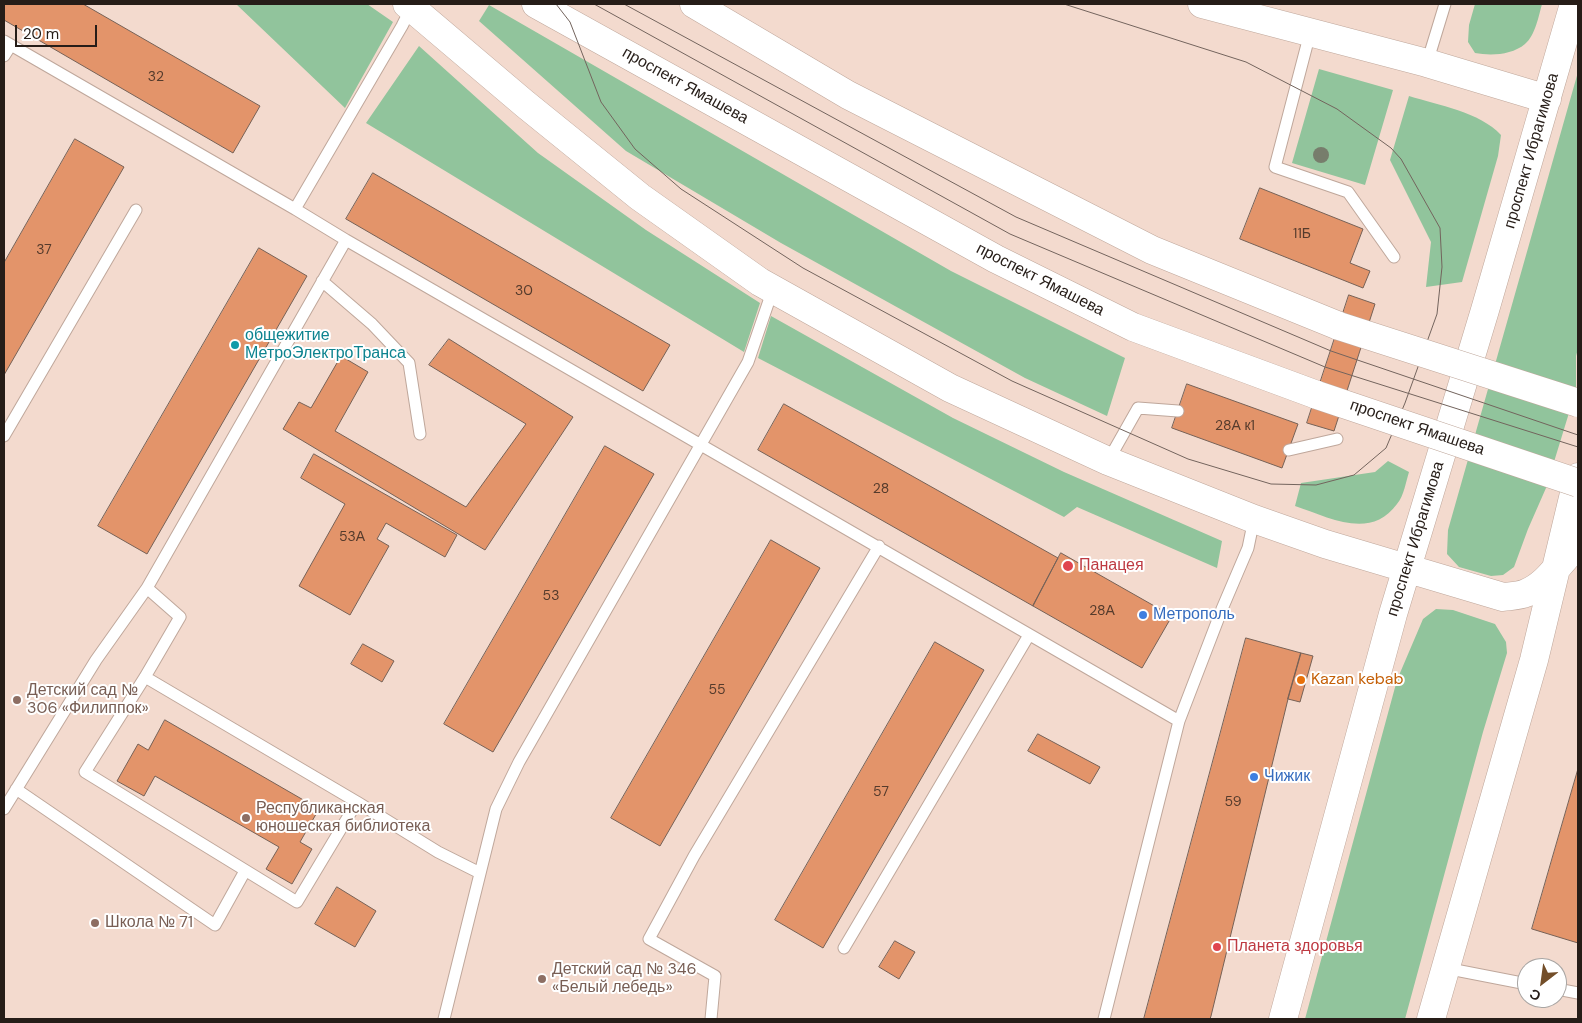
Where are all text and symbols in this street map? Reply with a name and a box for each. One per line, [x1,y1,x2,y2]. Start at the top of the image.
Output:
scale bar [18,15,100,47]
text: 20 m [23,24,59,44]
street label: проспект Ямашева [619,43,751,129]
house number: 32 [148,69,164,85]
street label: проспект Ибрагимова [1501,71,1563,231]
house number: 11Б [1293,226,1311,242]
street label: проспект Ямашева [973,239,1107,321]
house number: 37 [36,242,52,258]
house number: 30 [515,283,533,299]
place label: общежитие МетроЭлектроТранса [245,326,406,364]
marker: общежитие МетроЭлектроТранса [229,339,241,351]
street label: проспект Ямашева [1347,396,1487,460]
house number: 28А к1 [1215,418,1255,434]
street label: проспект Ибрагимова [1383,459,1449,619]
house number: 28 [873,481,889,497]
house number: 53А [339,529,365,545]
place label: Панацея [1079,556,1144,576]
marker: Панацея [1061,559,1075,573]
house number: 53 [543,588,559,604]
house number: 28А [1089,603,1115,619]
place label: Метрополь [1153,605,1235,625]
marker: Метрополь [1137,609,1149,621]
place label: Kazan kebab [1311,670,1403,690]
marker: Kazan kebab [1295,674,1307,686]
place label: Детский сад № 306 «Филиппок» [27,681,149,719]
house number: 55 [708,682,726,698]
marker: Детский сад № 306 «Филиппок» [11,694,23,706]
place label: Чижик [1264,767,1310,787]
marker: Чижик [1248,771,1260,783]
house number: 57 [873,784,889,800]
house number: 59 [1225,794,1241,810]
place label: Республиканская юношеская библиотека [256,799,430,837]
marker: Республиканская юношеская библиотека [240,812,252,824]
place label: Школа № 71 [105,913,193,933]
marker: Школа № 71 [89,917,101,929]
place label: Планета здоровья [1227,937,1363,957]
marker: Планета здоровья [1211,941,1223,953]
north arrow [1517,958,1567,1008]
place label: Детский сад № 346 «Белый лебедь» [552,960,697,998]
marker: Детский сад № 346 «Белый лебедь» [536,973,548,985]
text: С [1526,985,1544,1005]

